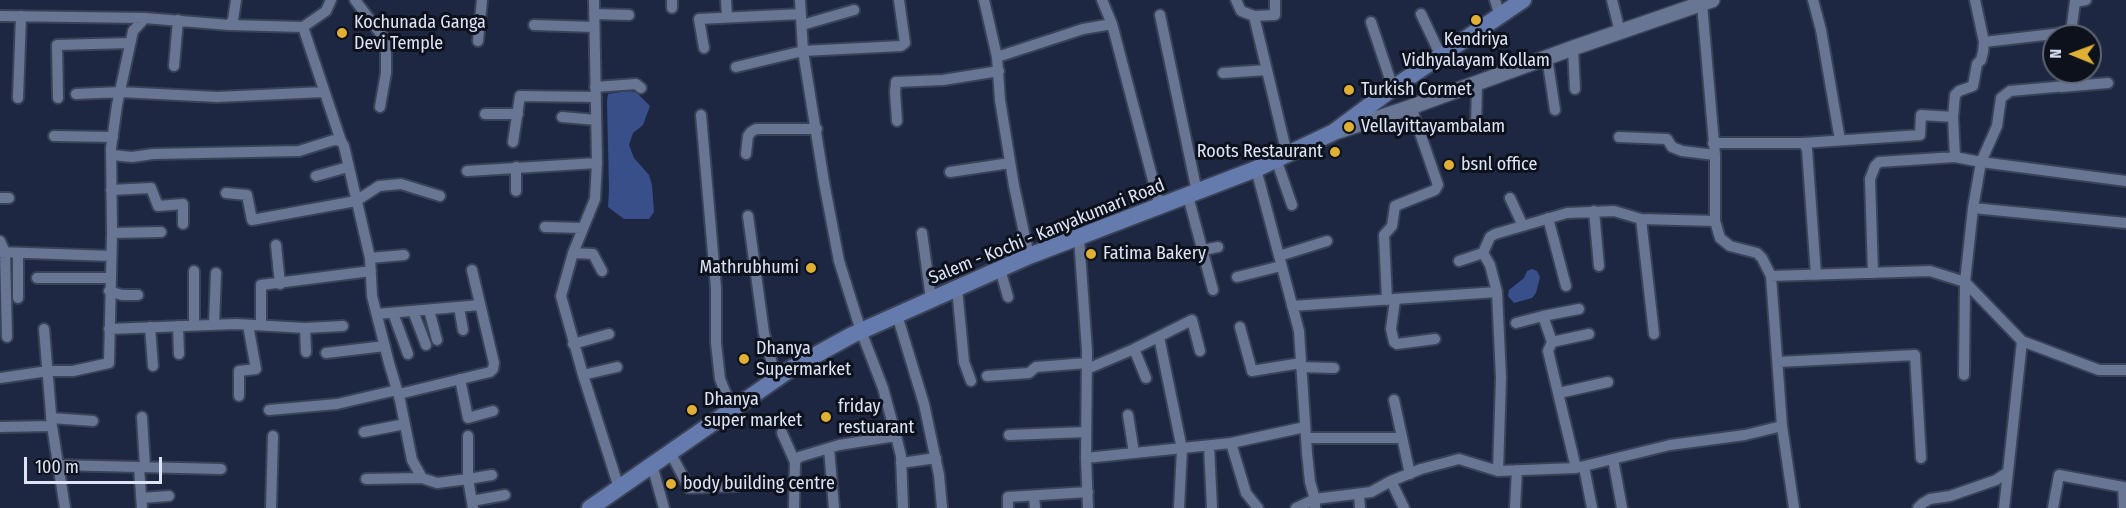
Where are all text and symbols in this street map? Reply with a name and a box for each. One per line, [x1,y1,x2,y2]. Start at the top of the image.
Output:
place label: Kochunada Ganga Devi Temple [354,12,486,54]
marker: Kendriya Vidhyalayam Kollam [1469,13,1483,27]
north arrow [2042,24,2102,84]
marker: Kochunada Ganga Devi Temple [335,26,349,40]
place label: Kendriya Vidhyalayam Kollam [1402,29,1550,72]
text: N [2046,49,2065,59]
place label: Turkish Cormet [1361,79,1472,101]
marker: Turkish Cormet [1342,83,1356,97]
place label: Vellayittayambalam [1361,116,1505,138]
marker: Vellayittayambalam [1342,120,1356,134]
place label: Roots Restaurant [1197,141,1323,163]
marker: Roots Restaurant [1328,145,1342,159]
place label: bsnl office [1461,154,1537,176]
marker: bsnl office [1442,158,1456,172]
street label: Salem - Kochi - Kanyakumari Road [926,175,1168,289]
place label: Fatima Bakery [1103,243,1206,265]
marker: Fatima Bakery [1084,247,1098,261]
place label: Mathrubhumi [699,257,799,279]
marker: Mathrubhumi [804,261,818,275]
place label: Dhanya Supermarket [756,338,851,380]
marker: Dhanya Supermarket [737,352,751,366]
place label: Dhanya super market [704,389,802,432]
place label: friday restuarant [838,396,914,438]
marker: Dhanya super market [685,403,699,417]
marker: friday restuarant [819,410,833,424]
scale bar [27,445,165,483]
text: 100 m [35,456,79,478]
place label: body building centre [683,473,835,495]
marker: body building centre [664,477,678,491]

